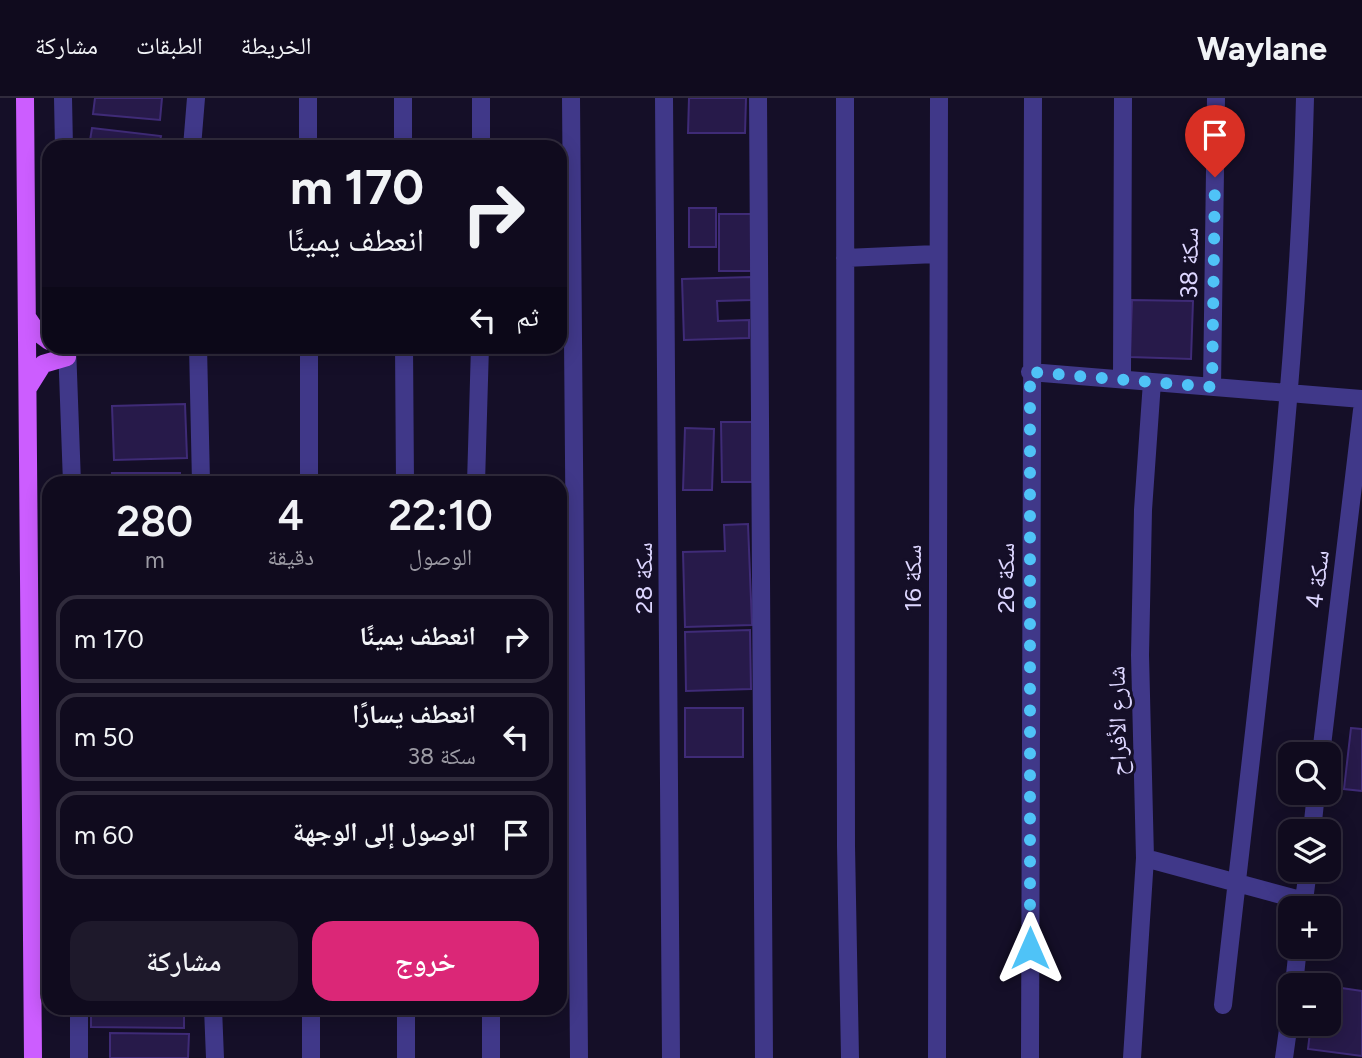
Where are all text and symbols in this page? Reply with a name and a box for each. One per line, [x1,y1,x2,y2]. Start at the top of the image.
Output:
text: Waylane [1197,29,1327,68]
text: مشاركة [35,31,98,60]
text: الطبقات [136,31,203,60]
text: الخريطة [241,31,311,60]
pin [1185,105,1245,177]
icon: arrive [1196,116,1234,154]
text: 170 m [290,157,424,216]
icon: right [448,168,539,259]
text: انعطف يمينًا [287,221,424,259]
street label: سكة 38 [1174,227,1204,299]
icon: left [464,301,502,339]
text: ثم [516,301,539,333]
text: 4 [277,490,304,541]
text: 22:10 [388,490,493,541]
text: 280 [116,496,193,547]
street label: سكة 28 [629,542,658,614]
text: دقيقة [267,543,314,571]
text: الوصول [409,543,472,571]
street label: سكة 26 [991,543,1020,613]
street label: سكة 16 [898,544,927,612]
text: m [145,546,164,574]
street label: سكة 4 [1299,548,1335,610]
text: انعطف يمينًا [360,620,476,652]
icon: right [497,620,535,658]
text: 170 m [74,623,144,655]
street label: شارع الأفراح [1102,666,1133,776]
text: انعطف يسارًا [352,698,476,730]
icon: left [497,718,535,756]
text: 50 m [74,721,134,753]
text: سكة 38 [408,742,476,770]
map controls [1278,742,1341,1036]
button: search [1278,742,1341,805]
text: الوصول إلى الوجهة [293,816,476,848]
icon: arrive [497,816,535,854]
text: 60 m [74,819,134,851]
button: layers [1278,819,1341,882]
button: + [1278,896,1341,959]
position arrow [993,911,1067,985]
button: مشاركة [70,921,298,1001]
button: خروج [312,921,539,1001]
button: − [1278,973,1341,1036]

